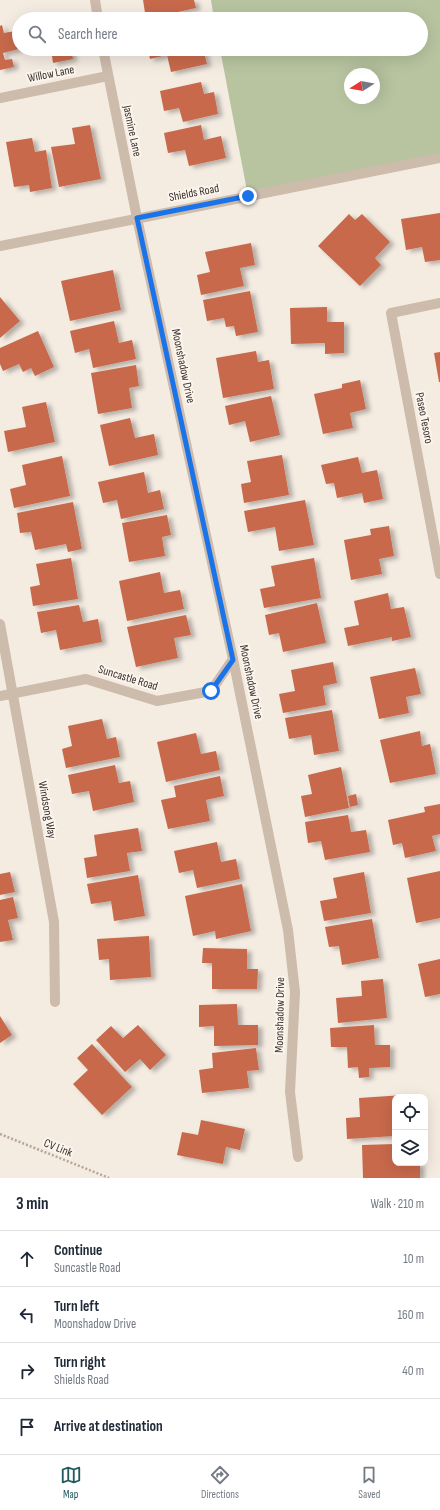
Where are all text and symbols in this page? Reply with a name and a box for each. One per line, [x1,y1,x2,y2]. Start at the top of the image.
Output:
search box [12,12,428,56]
icon: search [26,23,48,45]
text: Search here [58,25,118,44]
street label: Willow Lane [26,62,76,86]
north arrow [344,68,380,104]
street label: Jasmine Lane [119,103,145,158]
street label: Shields Road [168,181,220,205]
route end [239,187,257,205]
street label: Moonshadow Drive [168,327,198,405]
street label: Paseo Tesoro [412,391,436,445]
street label: Moonshadow Drive [236,643,266,721]
street label: Suncastle Road [96,662,160,694]
route start [202,682,220,700]
street label: Windsong Way [35,780,59,840]
street label: Moonshadow Drive [272,977,288,1053]
map controls [392,1094,428,1166]
button: locate [392,1094,428,1130]
button: layers [392,1130,428,1166]
street label: CV Link [41,1136,75,1161]
text: 3 min [16,1194,49,1214]
text: Walk · 210 m [371,1196,424,1212]
text: Continue [54,1241,103,1260]
icon: ahead [16,1248,38,1270]
text: 10 m [403,1251,424,1267]
text: Suncastle Road [54,1260,121,1276]
text: Turn left [54,1297,99,1316]
icon: left [16,1304,38,1326]
text: 160 m [398,1307,424,1323]
text: Moonshadow Drive [54,1316,136,1332]
text: Turn right [54,1353,106,1372]
icon: right [16,1360,38,1382]
text: 40 m [402,1363,424,1379]
text: Shields Road [54,1372,109,1388]
icon: arrive [16,1416,38,1438]
text: Arrive at destination [54,1417,163,1436]
tab: Map [60,1464,82,1501]
tab: Directions [201,1464,239,1501]
tab: Saved [358,1464,380,1501]

